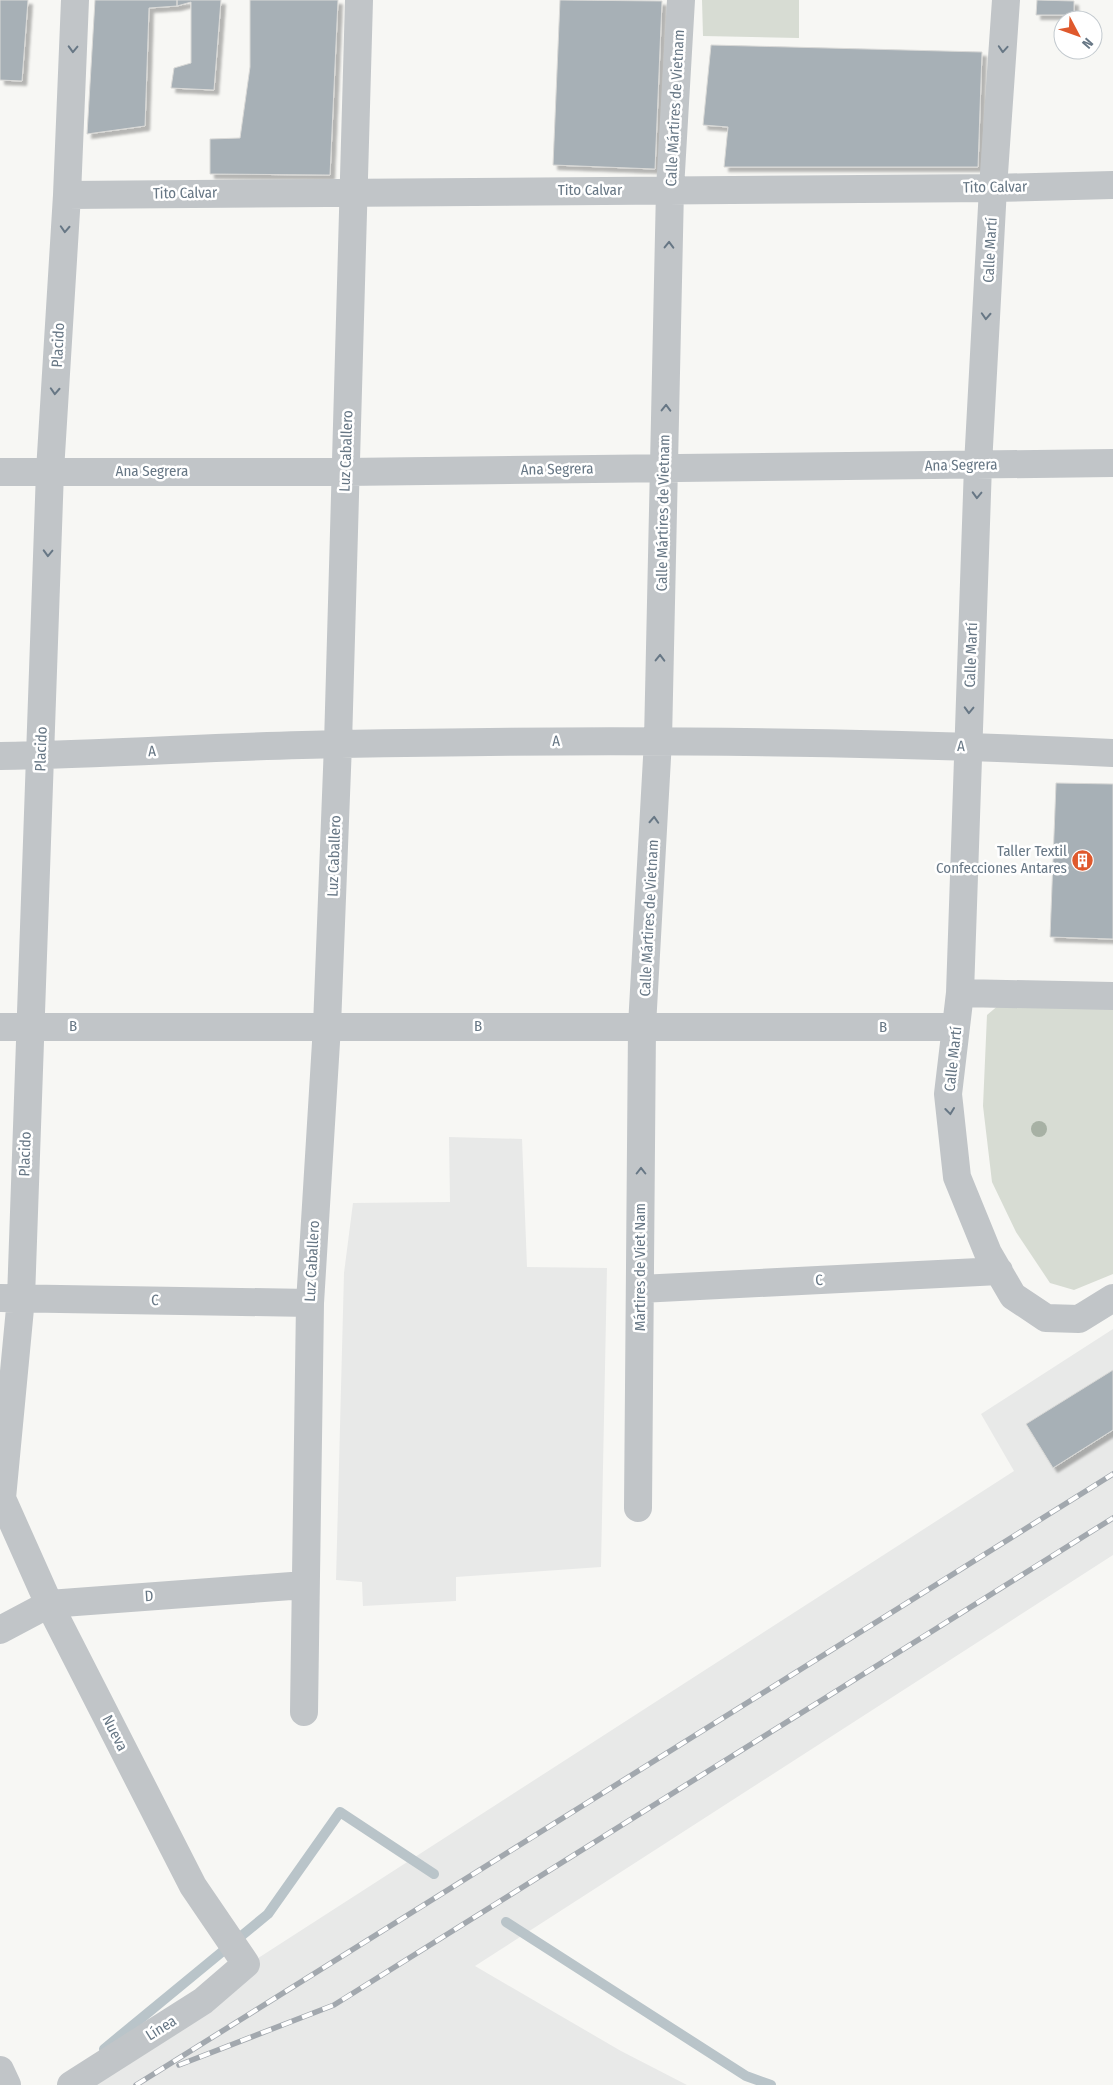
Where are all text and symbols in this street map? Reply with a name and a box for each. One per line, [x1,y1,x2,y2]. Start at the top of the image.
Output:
north arrow [1053,10,1103,60]
street label: Calle Mártires de Vietnam [662,29,688,187]
text: N [1078,34,1097,52]
one-way arrow [68,45,78,53]
one-way arrow [998,45,1009,53]
street label: Tito Calvar [963,177,1028,197]
street label: Tito Calvar [558,181,623,199]
street label: Tito Calvar [153,183,218,203]
street label: Calle Martí [979,217,1001,283]
one-way arrow [59,225,70,233]
one-way arrow [664,241,674,249]
one-way arrow [981,312,992,320]
street label: Placido [48,322,68,368]
one-way arrow [50,387,61,395]
one-way arrow [660,404,671,412]
street label: Luz Caballero [336,410,356,492]
street label: Calle Mártires de Vietnam [653,434,673,592]
street label: Ana Segrera [924,455,998,475]
street label: Ana Segrera [520,459,594,479]
street label: Ana Segrera [116,462,188,480]
one-way arrow [972,492,982,500]
one-way arrow [42,549,53,557]
street label: Calle Martí [961,622,981,688]
one-way arrow [655,654,665,662]
one-way arrow [963,706,974,714]
street label: Placido [31,726,51,772]
street label: A [552,732,560,750]
street label: A [957,737,965,755]
street label: A [148,742,156,760]
street label: Luz Caballero [324,815,344,897]
one-way arrow [649,816,660,824]
street label: Calle Mártires de Vietnam [636,839,662,997]
place label: Taller Textil Confecciones Antares [936,842,1067,877]
building icon: Taller Textil Confecciones Antares [1071,848,1095,872]
street label: B [69,1017,77,1035]
street label: B [474,1017,482,1035]
street label: B [879,1018,887,1036]
street label: Calle Martí [941,1025,965,1092]
one-way arrow [944,1108,955,1116]
street label: Placido [15,1131,35,1177]
one-way arrow [636,1166,646,1174]
street label: Mártires de Viet Nam [631,1203,649,1331]
street label: Luz Caballero [301,1220,323,1302]
street label: C [815,1271,824,1289]
street label: C [151,1291,159,1309]
street label: D [144,1587,154,1605]
street label: Nueva [98,1712,132,1754]
street label: Línea [142,2012,180,2044]

